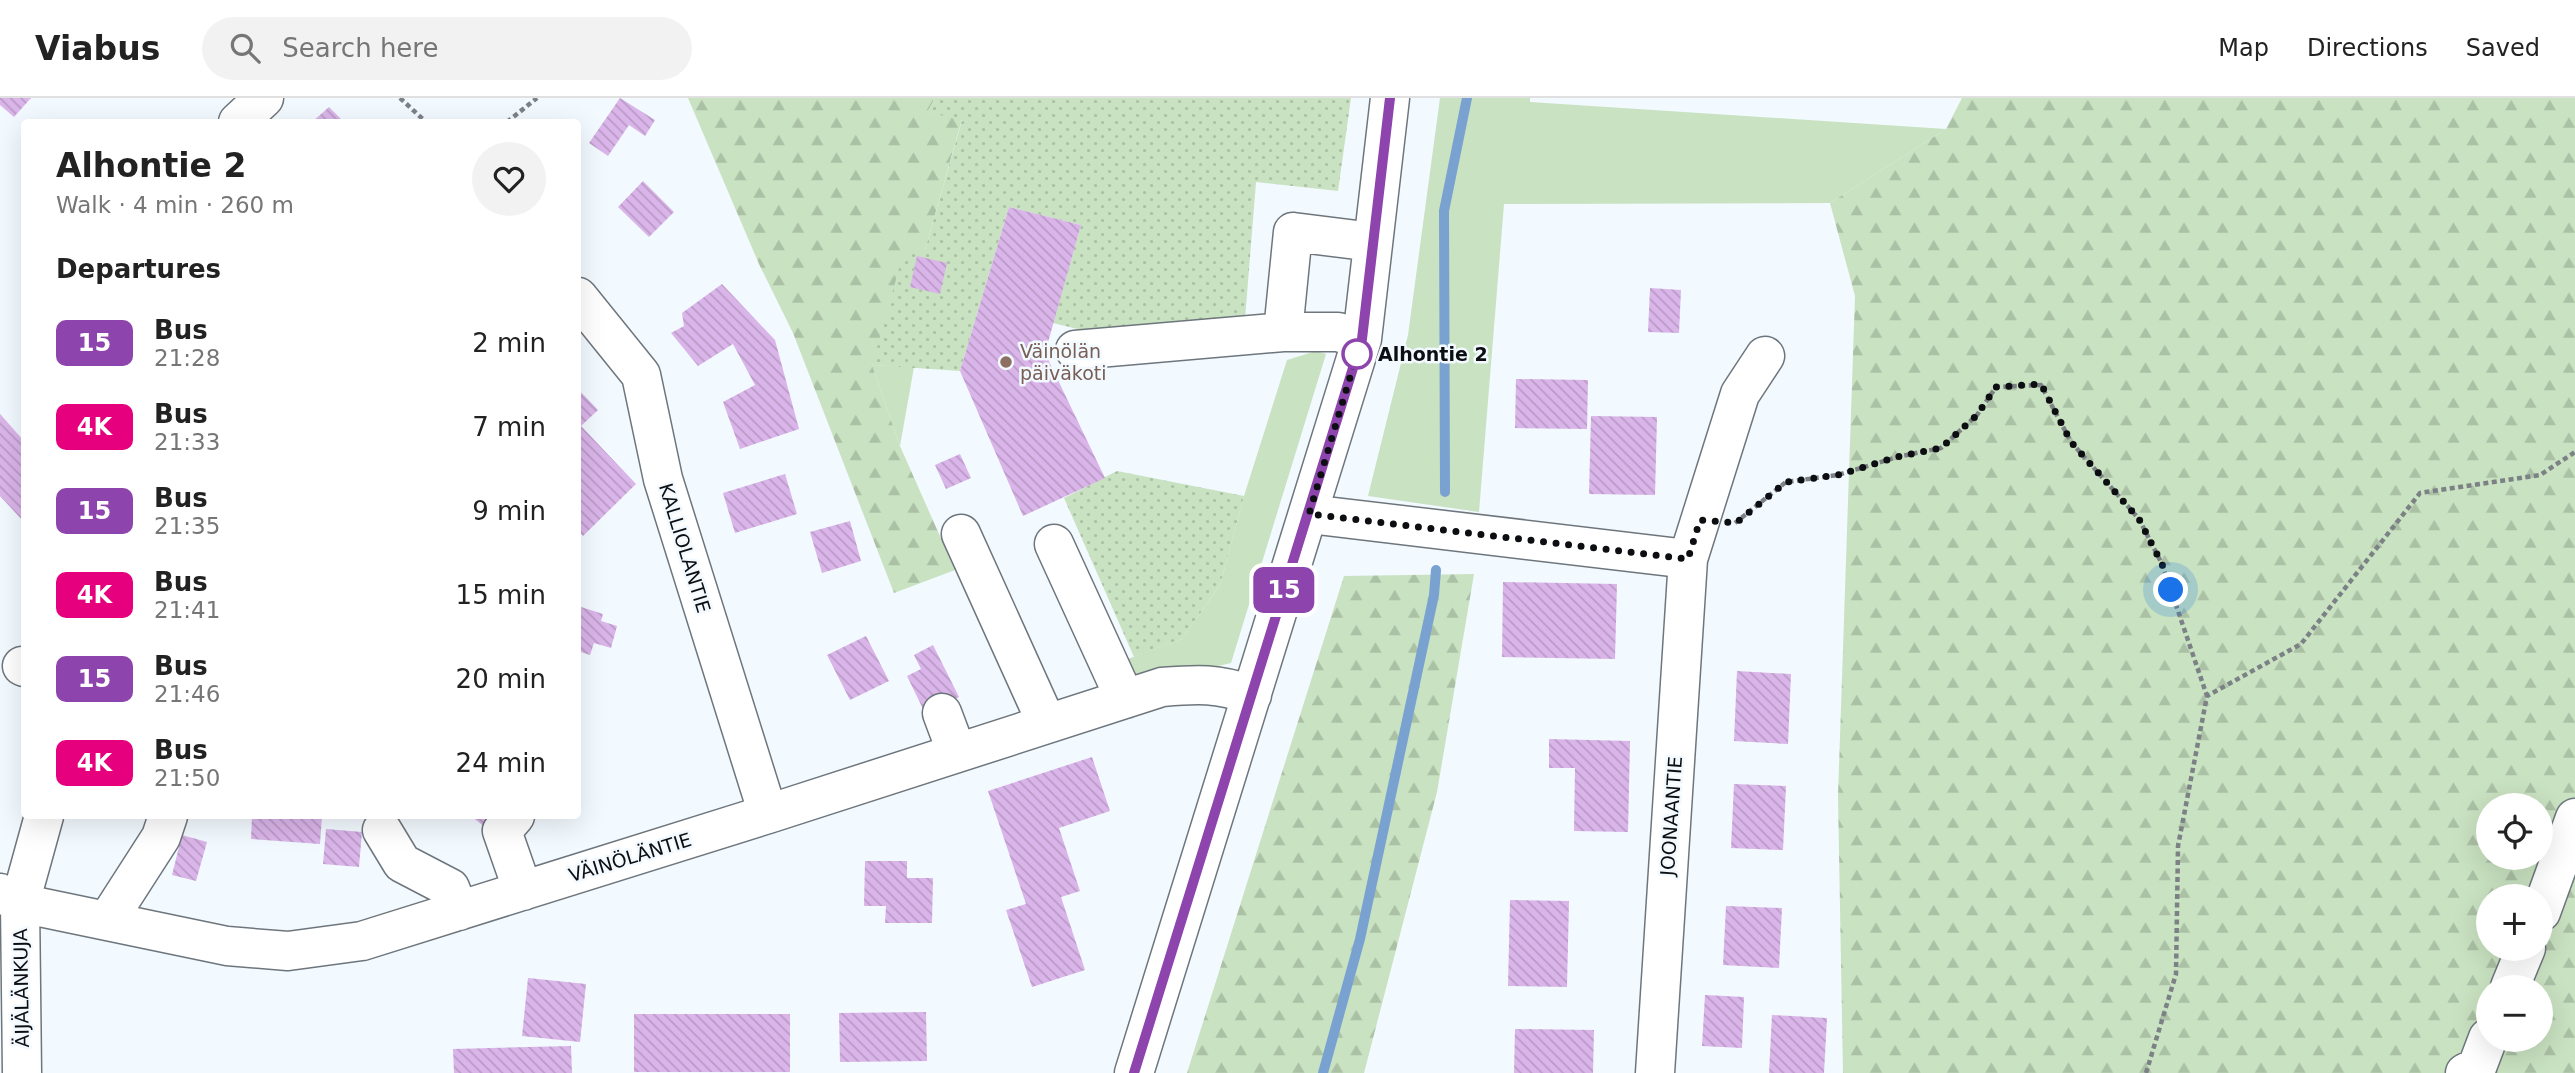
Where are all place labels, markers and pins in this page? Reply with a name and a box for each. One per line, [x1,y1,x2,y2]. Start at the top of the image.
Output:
marker: Alhontie 2 [1342,339,1372,369]
place label: Väinölän päiväkoti [1020,340,1107,384]
place label: Alhontie 2 [1378,343,1488,365]
marker: Väinölän päiväkoti [998,354,1014,370]

